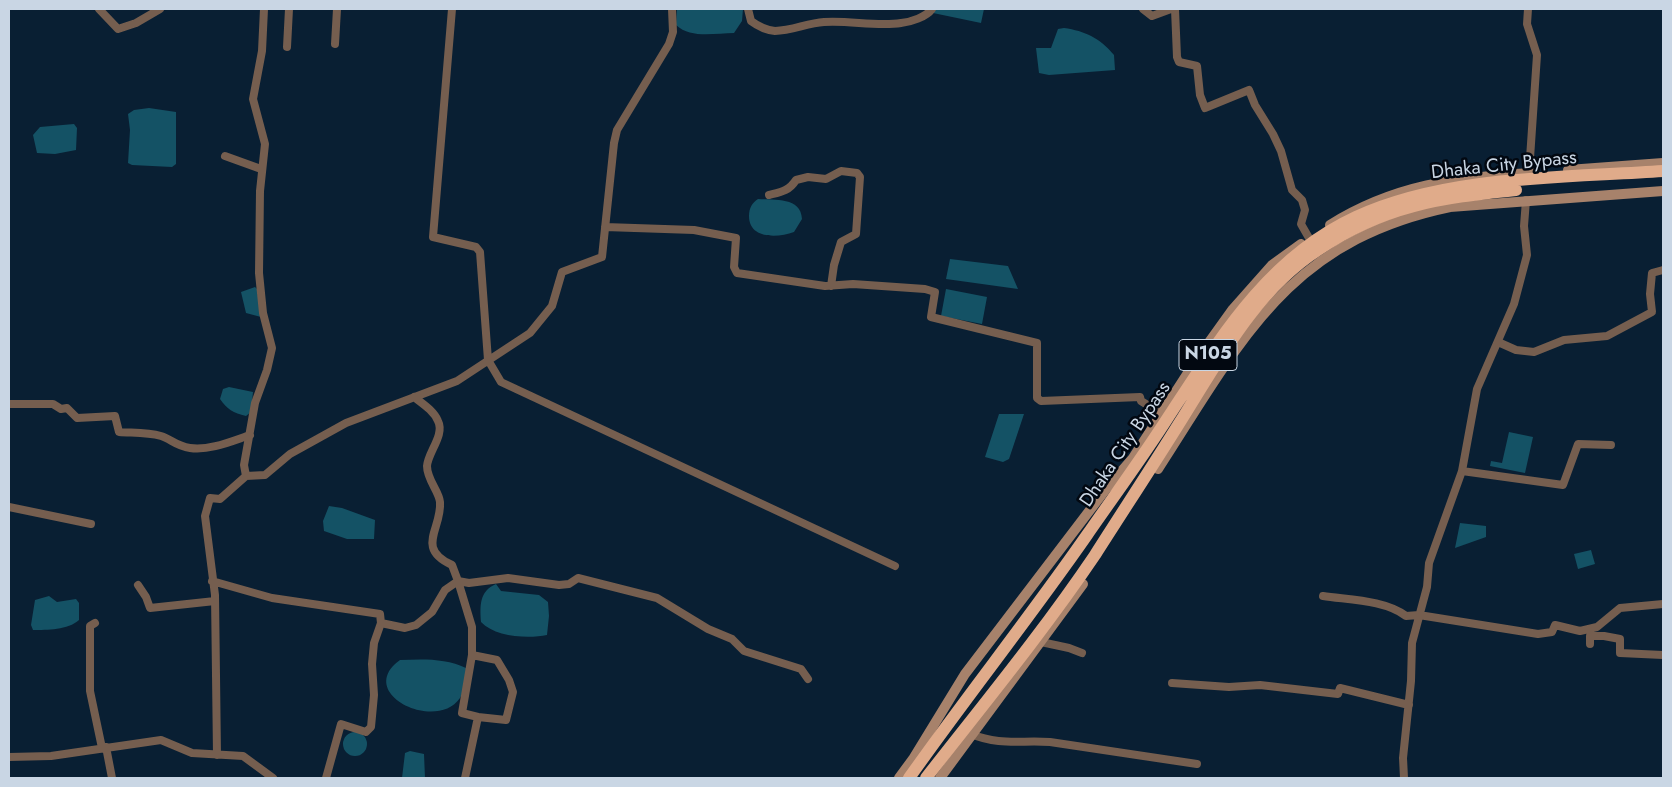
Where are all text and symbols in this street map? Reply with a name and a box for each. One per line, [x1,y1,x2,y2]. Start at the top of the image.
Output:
street label: Dhaka City Bypass [1430,147,1578,185]
road number: N105 [1179,340,1237,370]
street label: Dhaka City Bypass [1076,378,1176,512]

